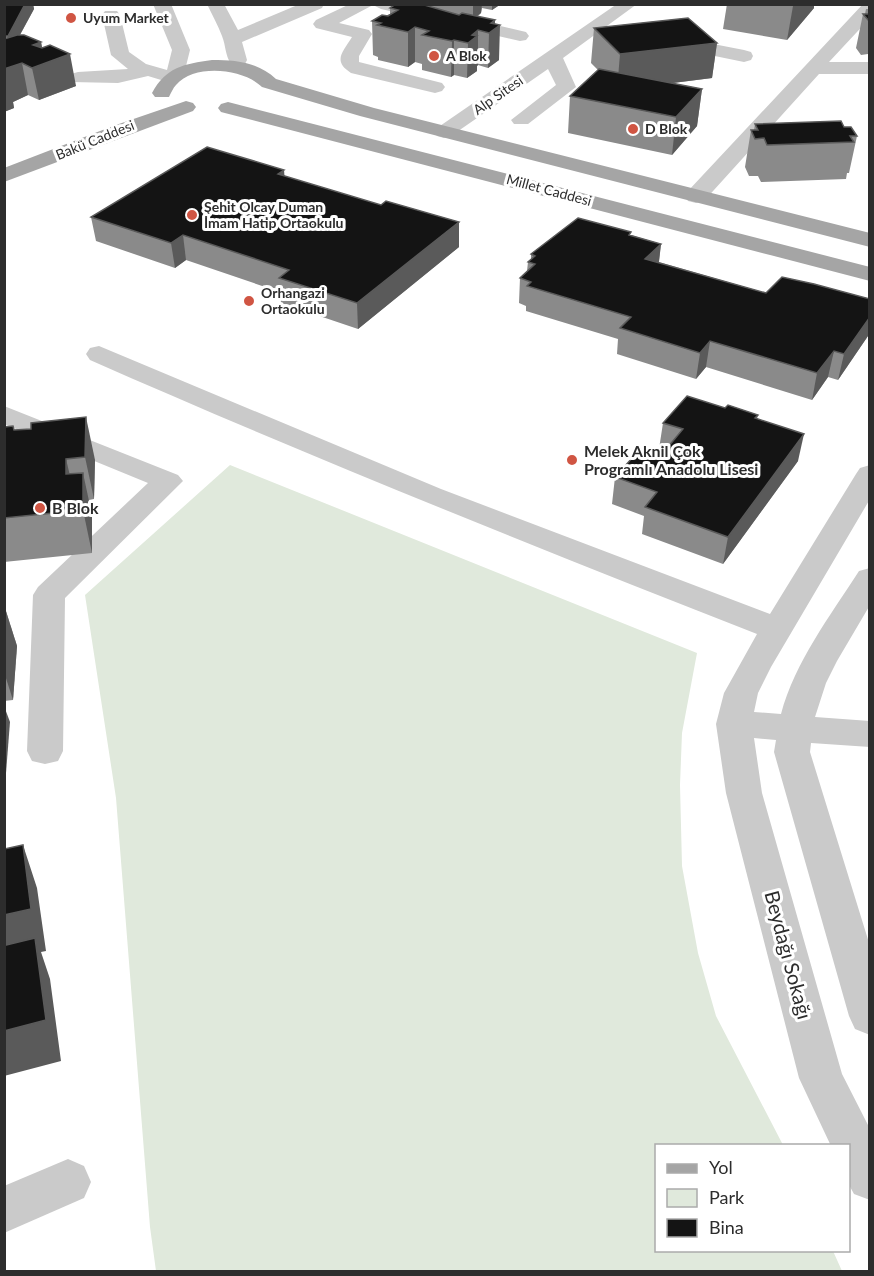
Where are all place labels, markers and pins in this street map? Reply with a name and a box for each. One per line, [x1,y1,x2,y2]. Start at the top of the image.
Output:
place label: Uyum Market [83,9,170,26]
marker: Uyum Market [64,11,78,25]
place label: A Blok [445,47,487,64]
marker: A Blok [427,49,441,63]
place label: D Blok [645,120,688,137]
marker: D Blok [626,122,640,136]
place label: Şehit Olcay Duman İmam Hatip Ortaokulu [204,198,344,231]
marker: Şehit Olcay Duman İmam Hatip Ortaokulu [185,208,199,222]
place label: Orhangazi Ortaokulu [261,284,325,317]
marker: Orhangazi Ortaokulu [242,294,256,308]
place label: Melek Aknil Çok Programlı Anadolu Lisesi [584,441,758,478]
marker: Melek Aknil Çok Programlı Anadolu Lisesi [565,453,579,467]
place label: B Blok [52,498,99,517]
marker: B Blok [33,501,47,515]

